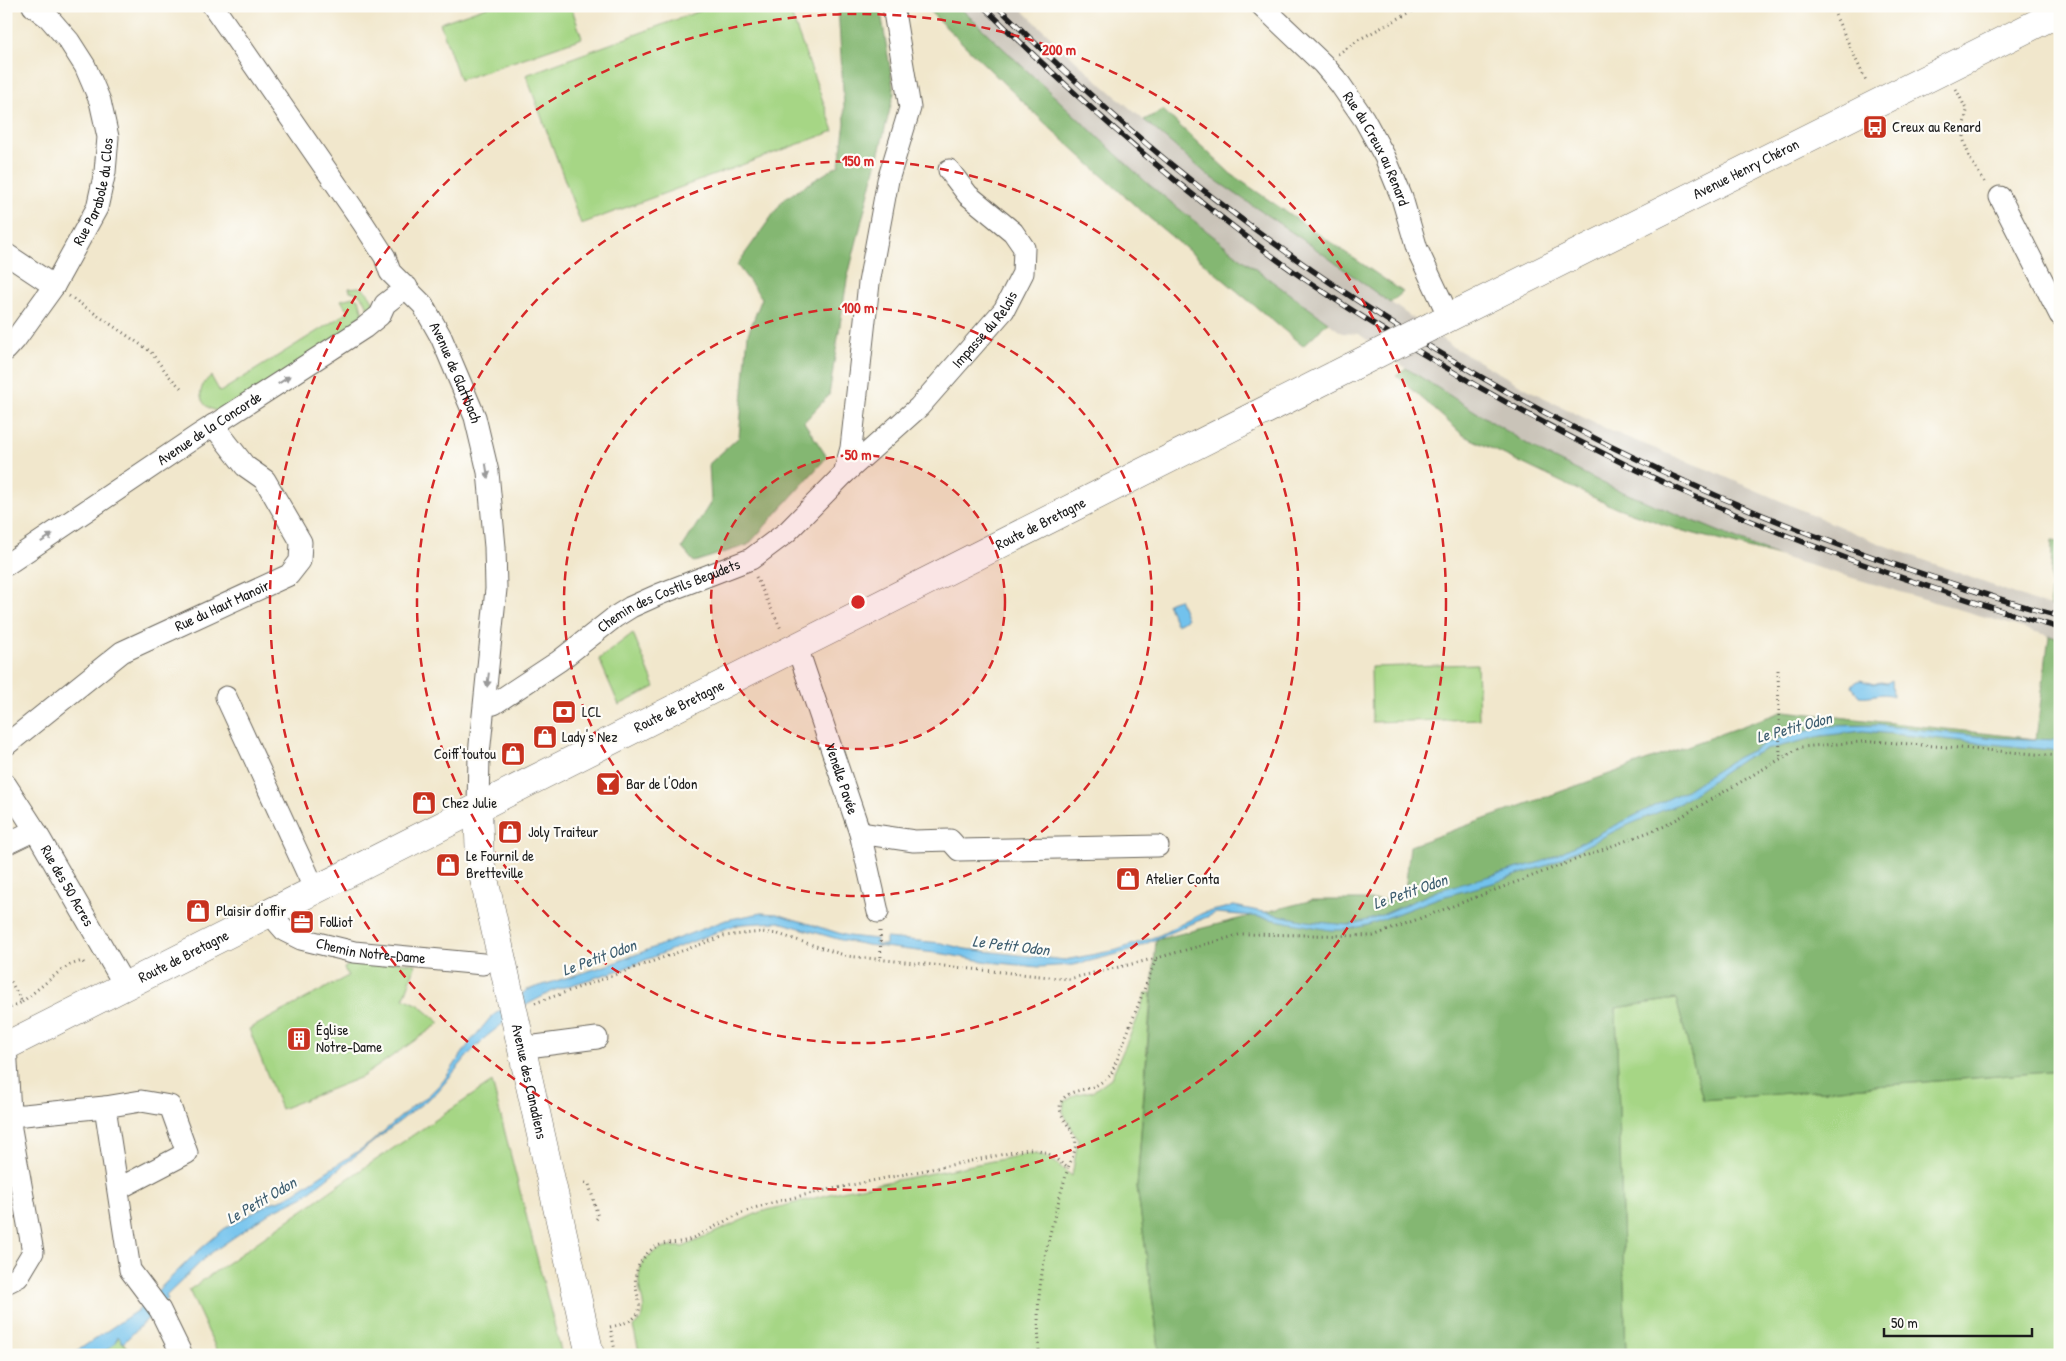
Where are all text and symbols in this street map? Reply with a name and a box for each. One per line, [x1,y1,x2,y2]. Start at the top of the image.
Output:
text: 200 m [1042,39,1076,60]
street label: Rue du Creux au Renard [1338,87,1415,208]
bus stop icon: Creux au Renard [1862,114,1888,140]
place label: Creux au Renard [1892,116,1981,137]
street label: Avenue Henry Chéron [1689,133,1803,204]
street label: Rue Parabole du Clos [67,137,118,249]
text: 150 m [842,150,874,171]
street label: Impasse du Relais [947,287,1022,372]
text: 100 m [842,297,874,318]
street label: Avenue de Glattbach [425,318,487,425]
one-way arrow [277,375,290,384]
street label: Avenue de la Concorde [153,386,265,470]
text: 50 m [845,444,871,465]
one-way arrow [484,463,492,479]
street label: Route de Bretagne [992,492,1089,555]
one-way arrow [40,533,53,543]
street label: Chemin des Costils Beaudets [592,553,743,637]
street label: Rue du Haut Manoir [171,574,273,636]
centre of rings [849,593,867,611]
one-way arrow [484,672,492,688]
street label: Route de Bretagne [630,674,728,737]
bank icon: LCL [551,699,577,725]
place label: LCL [582,701,602,722]
water label: Le Petit Odon [1754,706,1836,748]
shop icon: Lady's Nez [532,724,558,750]
place label: Lady's Nez [562,726,618,747]
street label: Venelle Pavée [820,740,864,817]
shop icon: Coiff'toutou [500,741,526,767]
place label: Coiff'toutou [434,743,496,764]
bar icon: Bar de l'Odon [595,771,621,797]
place label: Bar de l'Odon [626,773,698,794]
shop icon: Chez Julie [411,790,437,816]
place label: Chez Julie [442,792,497,813]
shop icon: Joly Traiteur [497,819,523,845]
place label: Joly Traiteur [528,821,599,842]
street label: Rue des 50 Acres [36,841,99,930]
place label: Le Fournil de Bretteville [466,845,534,883]
shop icon: Le Fournil de Bretteville [435,852,461,878]
shop icon: Atelier Conta [1115,866,1141,892]
water label: Le Petit Odon [1370,867,1452,914]
place label: Atelier Conta [1146,868,1219,889]
shop icon: Plaisir d'offir [185,898,211,924]
place label: Plaisir d'offir [216,900,286,921]
office icon: Folliot [289,909,315,935]
place label: Folliot [319,911,354,932]
street label: Route de Bretagne [135,924,232,987]
water label: Le Petit Odon [971,929,1052,961]
street label: Chemin Notre-Dame [314,932,426,969]
water label: Le Petit Odon [559,933,641,981]
place label: Église Notre-Dame [316,1019,382,1057]
street label: Avenue des Canadiens [507,1022,553,1141]
building icon: Église Notre-Dame [286,1026,312,1052]
water label: Le Petit Odon [222,1170,301,1229]
scale bar [1884,1306,2031,1338]
text: 50 m [1891,1312,1918,1333]

